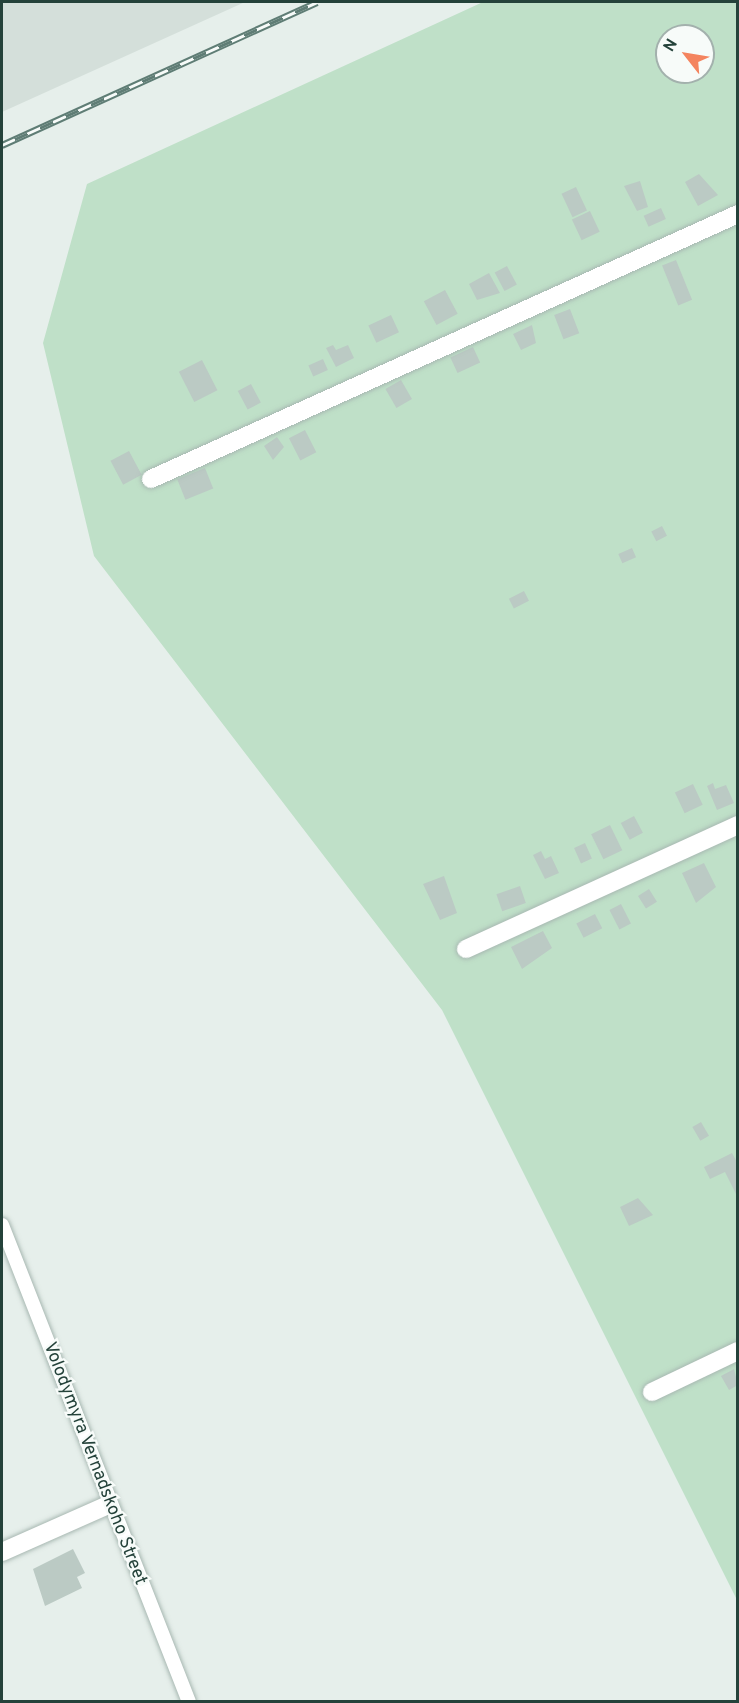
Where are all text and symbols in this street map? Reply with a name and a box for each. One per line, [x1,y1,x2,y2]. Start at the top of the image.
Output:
north arrow [655,24,715,84]
text: N [660,36,683,56]
street label: Volodymyra Vernadskoho Street [38,1339,150,1589]

